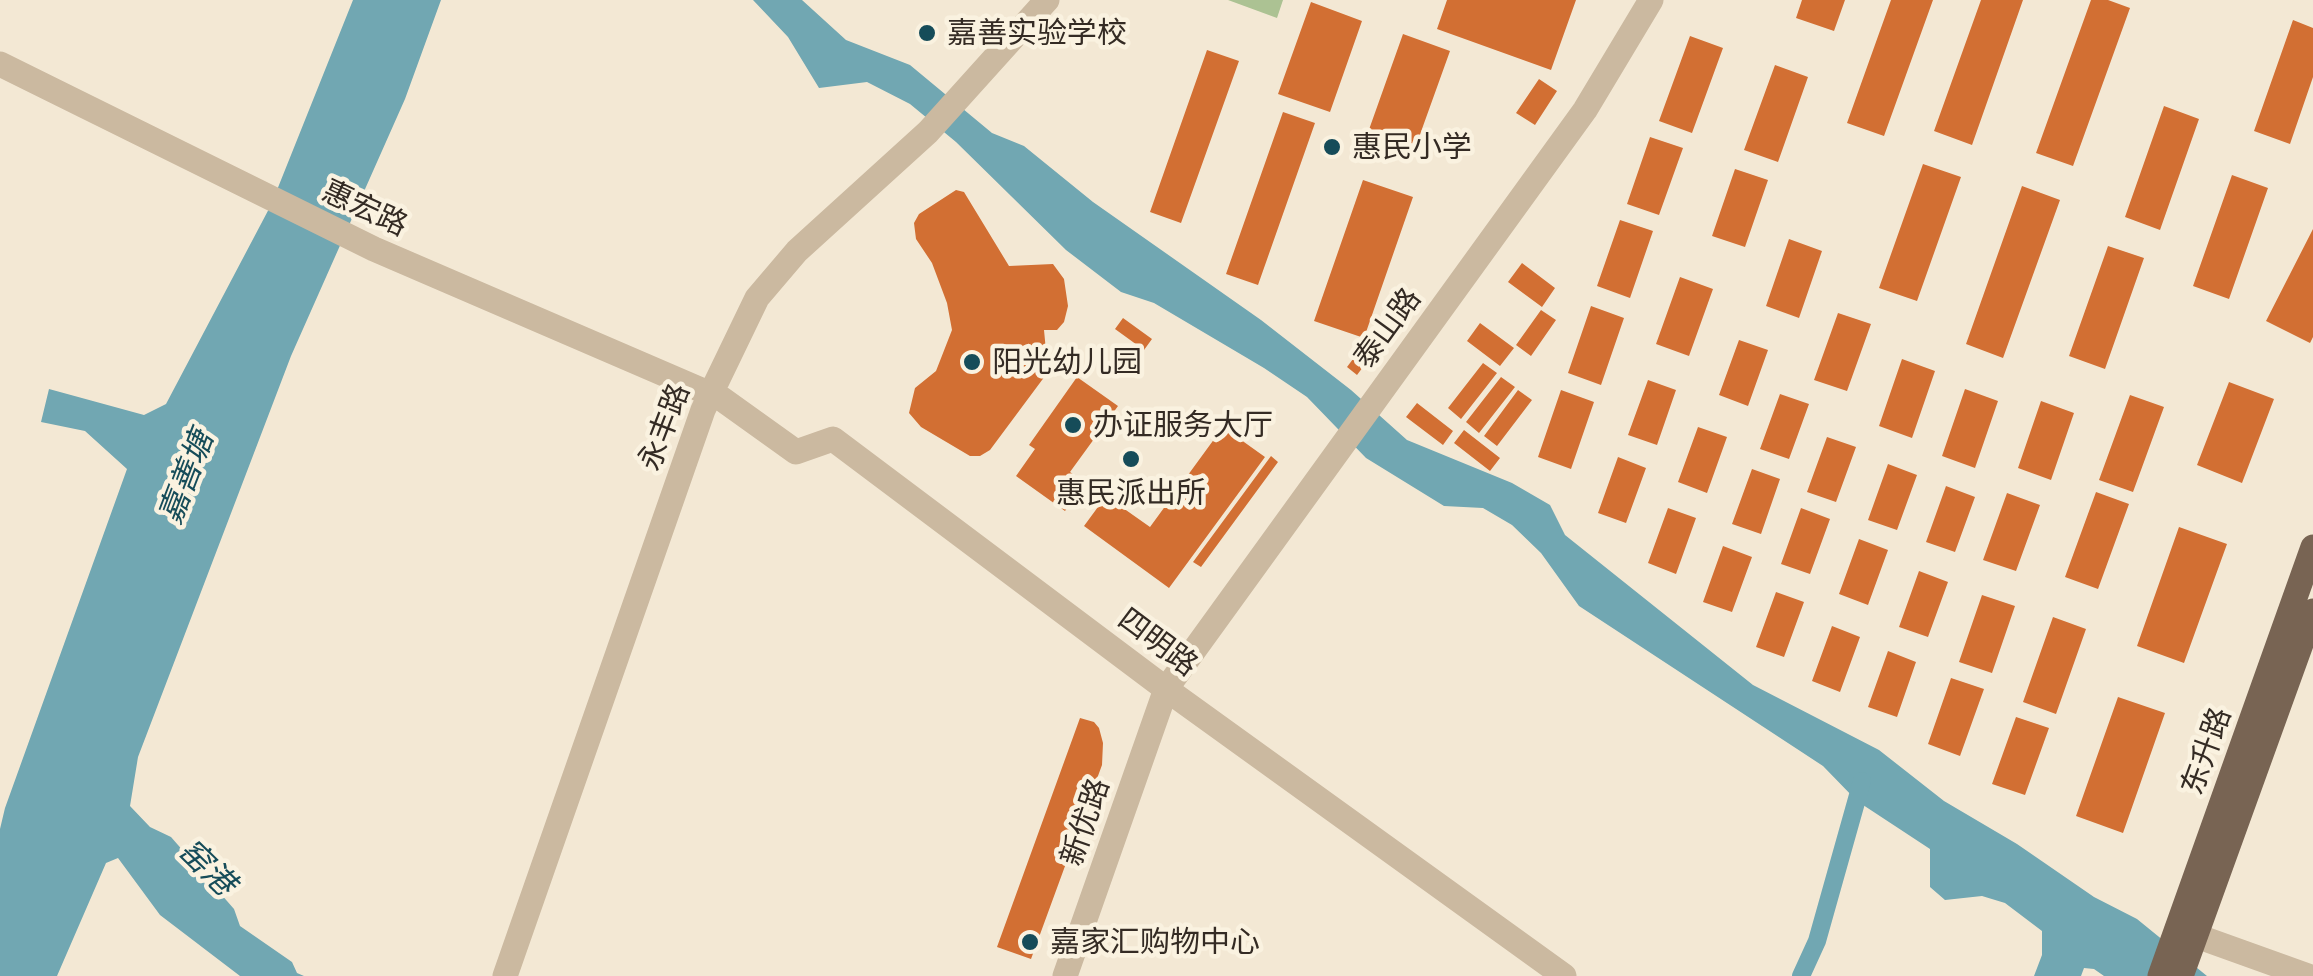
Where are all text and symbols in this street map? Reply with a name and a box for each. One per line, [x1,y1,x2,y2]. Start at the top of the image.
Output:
place label: 嘉善实验学校 [947,15,1127,51]
marker: 嘉善实验学校 [916,22,938,44]
place label: 惠民小学 [1352,129,1472,165]
marker: 惠民小学 [1321,136,1343,158]
street label: 惠宏路 [317,173,413,243]
street label: 泰山路 [1346,281,1428,375]
place label: 阳光幼儿园 [992,344,1142,380]
marker: 阳光幼儿园 [961,351,983,373]
street label: 永丰路 [631,379,697,475]
place label: 办证服务大厅 [1093,407,1273,443]
marker: 办证服务大厅 [1062,414,1084,436]
water label: 嘉善塘 [151,425,221,529]
marker: 惠民派出所 [1120,448,1142,470]
place label: 惠民派出所 [1056,475,1206,511]
street label: 四明路 [1111,601,1205,683]
street label: 东升路 [2174,703,2238,799]
street label: 新优路 [1053,774,1117,870]
water label: 窑港 [171,831,243,903]
place label: 嘉家汇购物中心 [1050,924,1260,960]
marker: 嘉家汇购物中心 [1019,931,1041,953]

